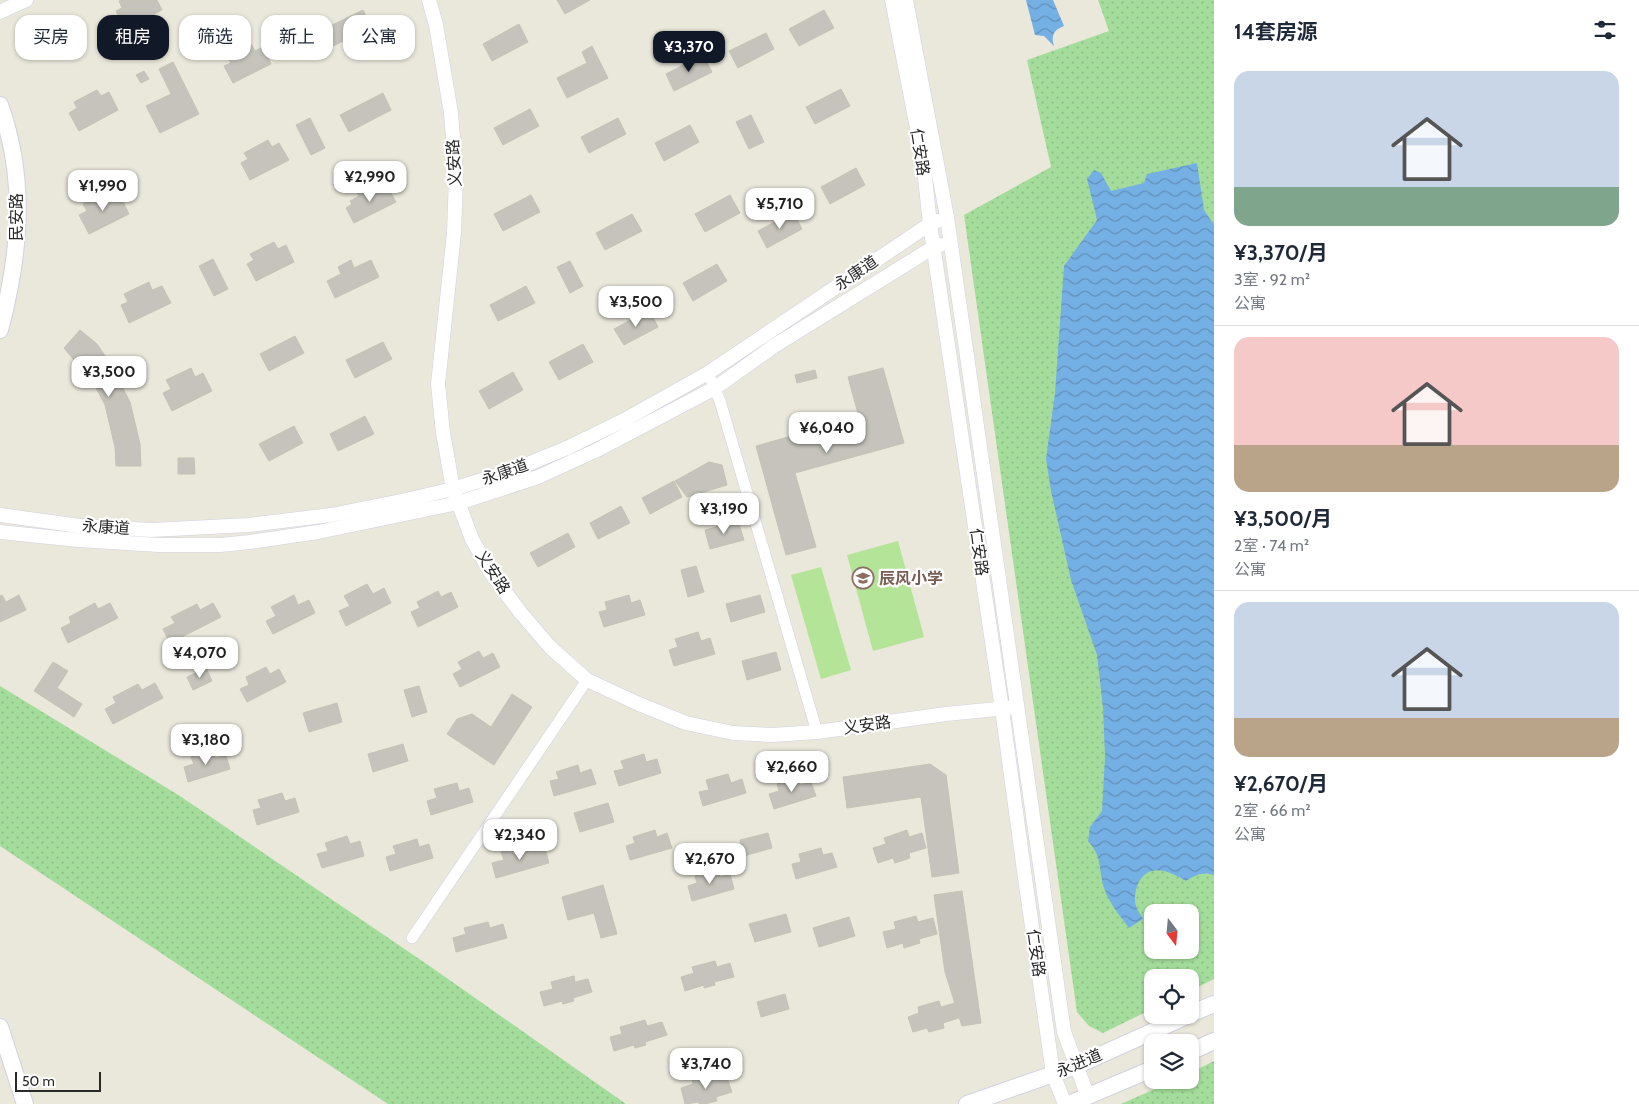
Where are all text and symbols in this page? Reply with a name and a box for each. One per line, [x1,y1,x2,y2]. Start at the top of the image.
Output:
chip: 买房 [15,15,87,60]
chip: 租房 [97,15,169,60]
chip: 筛选 [179,15,251,60]
chip: 新上 [261,15,333,60]
chip: 公寓 [343,15,415,60]
icon: filters [1591,16,1619,44]
text: 14套房源 [1234,19,1318,44]
pin: ¥3,370 [648,30,730,73]
text: ¥3,370 [664,37,714,56]
icon: home [1382,104,1472,194]
street label: 仁安路 [907,127,933,177]
street label: 义安路 [443,139,465,187]
pin: ¥2,990 [329,160,411,203]
text: ¥2,990 [345,167,395,186]
pin: ¥1,990 [62,170,144,212]
text: ¥1,990 [79,176,127,195]
pin: ¥5,710 [739,188,821,230]
street label: 民安路 [7,193,26,241]
text: ¥5,710 [756,194,804,213]
text: ¥3,370/月 [1234,240,1328,265]
street label: 永康道 [831,252,881,294]
text: 3室 · 92 m² [1234,270,1310,289]
pin: ¥3,500 [595,286,677,328]
text: ¥3,500 [609,292,663,311]
text: 公寓 [1234,294,1266,313]
pin: ¥3,500 [68,356,150,398]
text: ¥3,500 [82,362,136,381]
icon: home [1382,369,1472,459]
pin: ¥6,040 [786,412,868,454]
text: ¥6,040 [800,418,854,437]
street label: 永康道 [479,455,531,489]
pin: ¥3,190 [683,492,765,535]
text: ¥3,190 [700,499,748,518]
text: ¥3,500/月 [1234,506,1332,531]
street label: 永康道 [81,516,131,538]
street label: 仁安路 [966,527,992,577]
text: 2室 · 74 m² [1234,536,1309,555]
street label: 义安路 [472,547,514,597]
text: 公寓 [1234,560,1266,579]
school or university icon: 辰风小学 [851,566,875,590]
place label: 辰风小学 [879,569,943,588]
icon: home [1382,634,1472,724]
pin: ¥4,070 [159,636,241,679]
text: ¥4,070 [173,643,227,662]
street label: 义安路 [842,712,892,738]
pin: ¥3,180 [165,724,247,766]
text: ¥3,180 [182,730,230,749]
pin: ¥2,660 [751,750,833,793]
text: ¥2,660 [766,757,818,776]
text: ¥2,670/月 [1234,771,1328,796]
text: 2室 · 66 m² [1234,801,1311,820]
pin: ¥2,340 [479,818,561,861]
text: ¥2,340 [494,825,546,844]
text: 公寓 [1234,825,1266,844]
pin: ¥2,670 [669,842,751,885]
text: ¥2,670 [685,849,735,868]
north arrow [1144,904,1199,959]
map controls [1144,904,1199,1089]
street label: 仁安路 [1023,928,1049,978]
button: locate [1144,969,1199,1024]
button: layers [1144,1034,1199,1089]
street label: 永进道 [1053,1045,1105,1081]
pin: ¥3,740 [665,1048,747,1090]
text: ¥3,740 [681,1054,731,1073]
scale bar [15,1069,101,1092]
text: 50 m [22,1072,55,1090]

